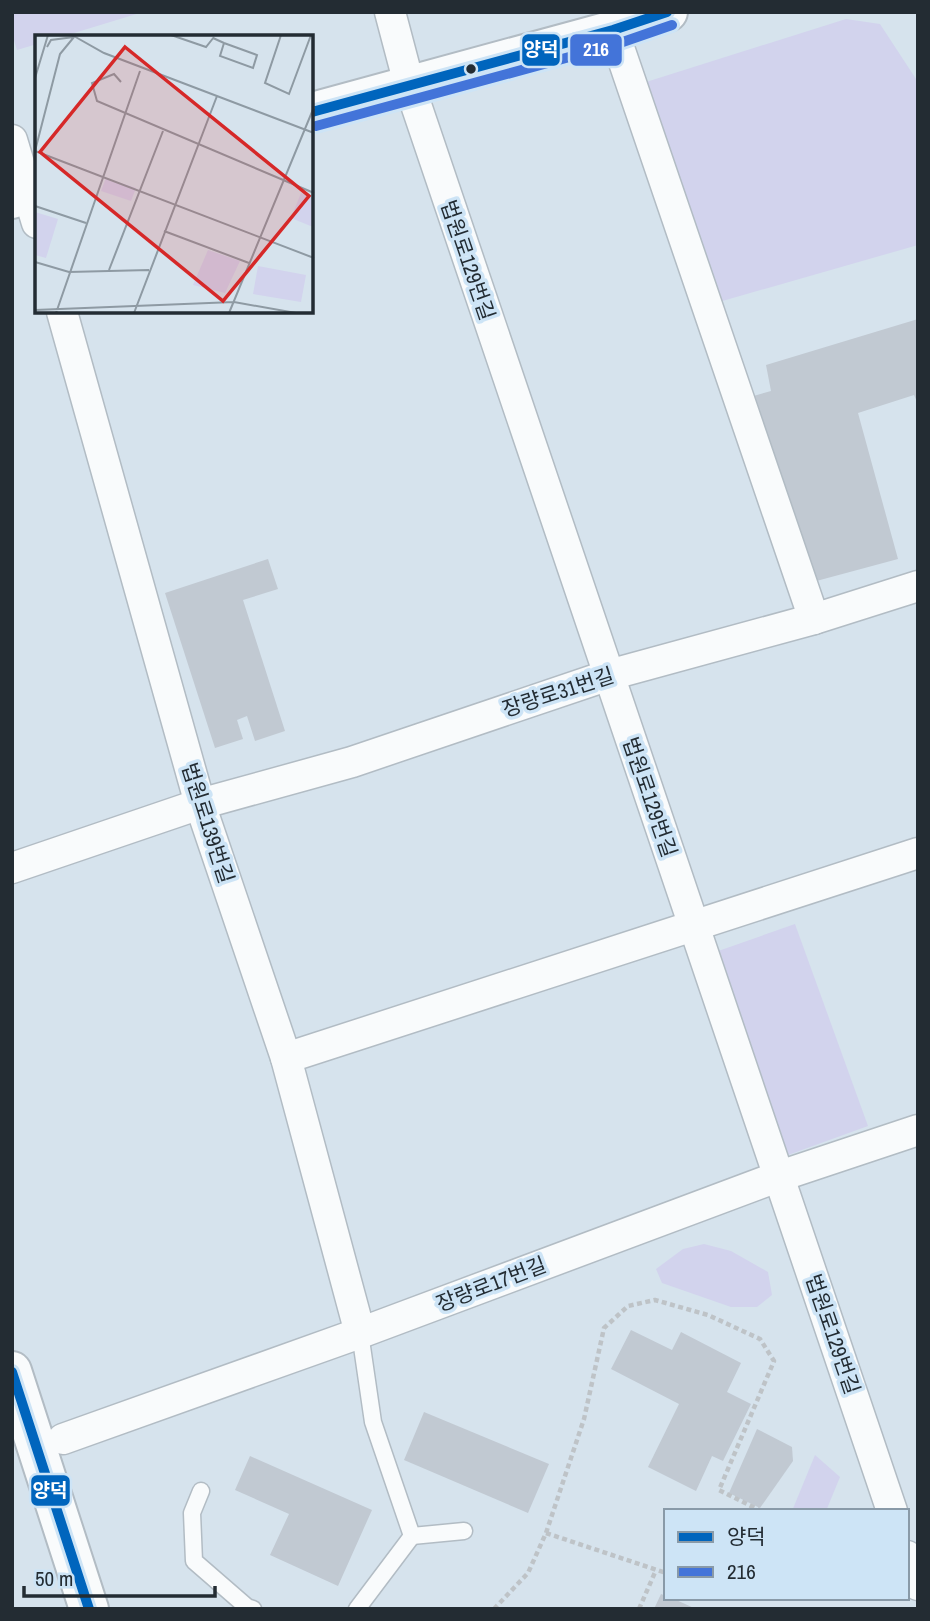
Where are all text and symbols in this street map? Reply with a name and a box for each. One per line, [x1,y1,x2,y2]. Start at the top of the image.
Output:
line badge: 양덕 [521,33,561,67]
line badge: 216 [569,33,623,67]
inset map [35,35,313,313]
text: 양덕 [524,36,558,62]
text: 216 [583,36,609,62]
unlabelled marker [464,62,478,76]
street label: 법원로129번길 [434,196,502,324]
street label: 장량로31번길 [498,660,618,724]
street label: 법원로129번길 [616,733,684,861]
street label: 법원로139번길 [175,759,241,887]
street label: 장량로17번길 [432,1250,550,1318]
street label: 법원로129번길 [799,1270,867,1398]
line badge: 양덕 [30,1474,71,1507]
text: 양덕 [33,1477,67,1503]
legend [664,1509,909,1600]
text: 양덕 [727,1522,766,1551]
scale bar [24,1554,215,1598]
text: 216 [727,1557,756,1586]
text: 50 m [35,1564,73,1593]

